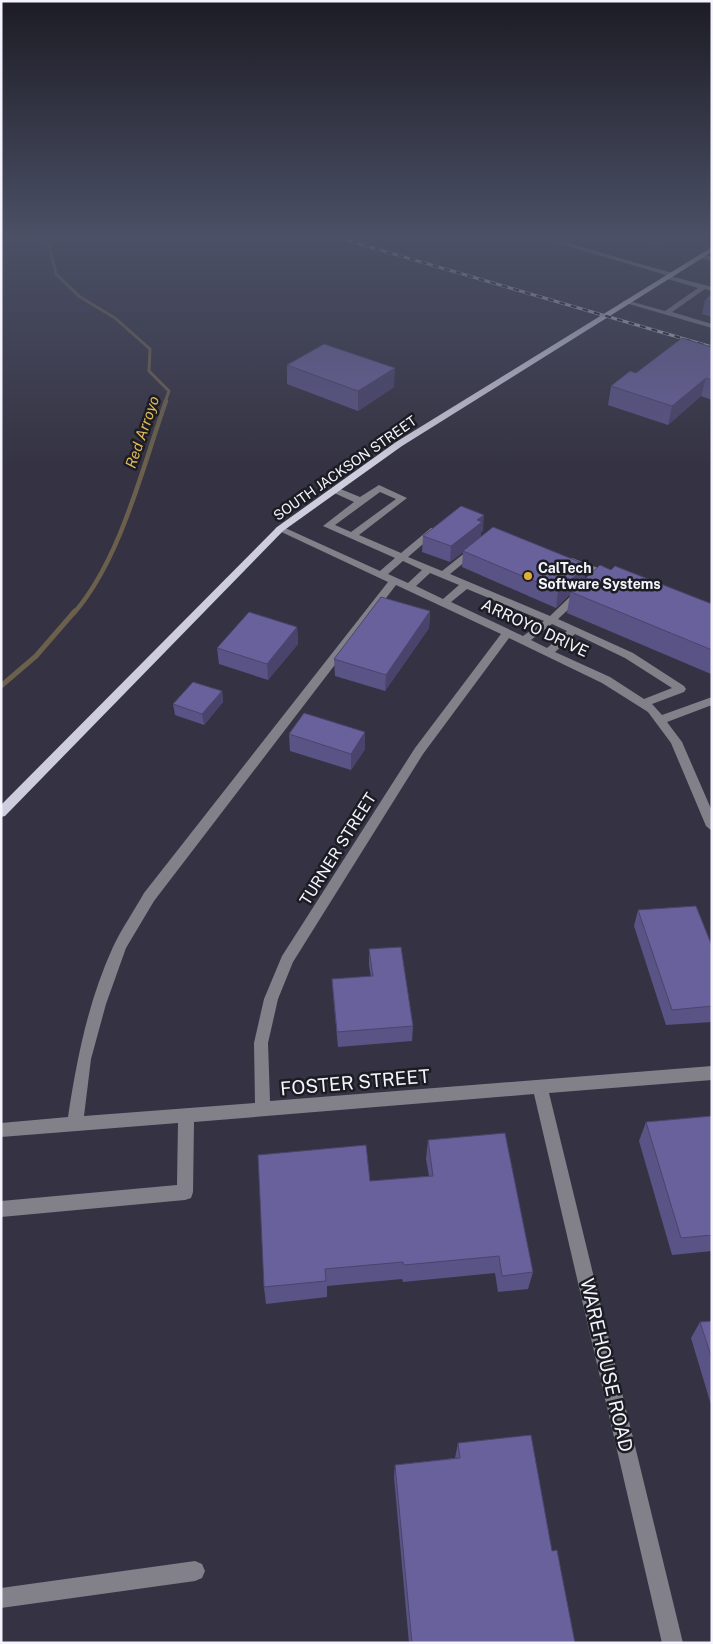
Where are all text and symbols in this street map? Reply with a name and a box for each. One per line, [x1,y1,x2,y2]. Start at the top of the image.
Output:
water label: Red Arroyo [122,394,162,470]
street label: SOUTH JACKSON STREET [270,412,420,524]
place label: CalTech Software Systems [538,560,661,592]
marker: CalTech Software Systems [522,570,534,582]
street label: ARROYO DRIVE [478,595,592,661]
street label: TURNER STREET [296,789,380,909]
street label: FOSTER STREET [279,1065,431,1099]
street label: WAREHOUSE ROAD [576,1276,638,1454]

